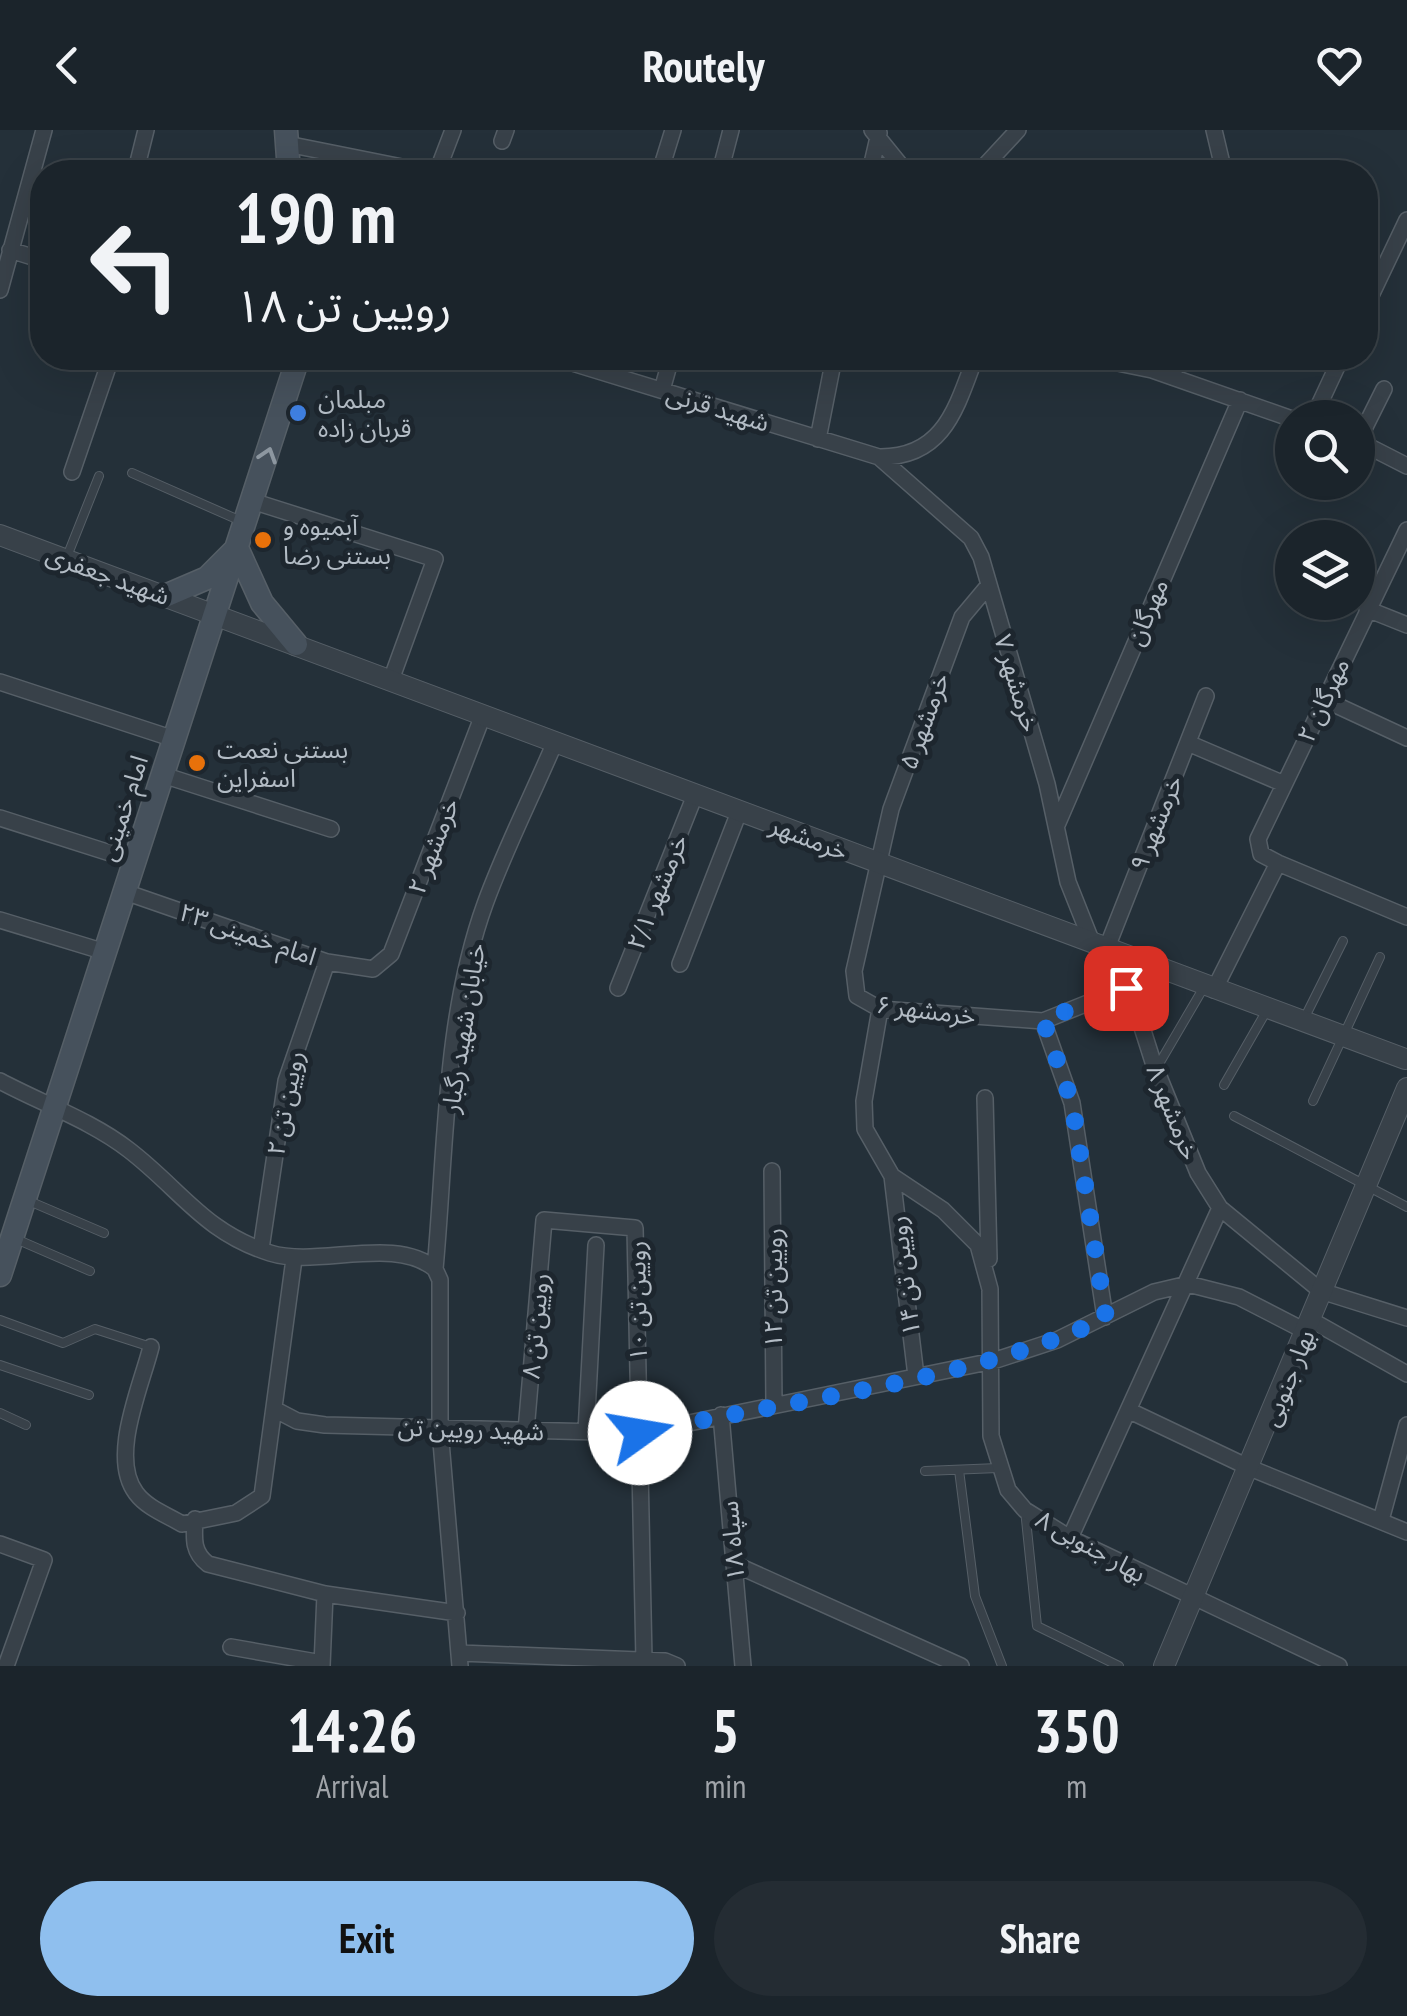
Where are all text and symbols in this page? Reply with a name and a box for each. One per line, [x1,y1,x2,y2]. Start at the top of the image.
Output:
text: Routely [642,36,765,94]
icon: back [40,38,95,93]
icon: heart [1312,38,1367,93]
text: 190 m [235,172,396,262]
icon: left [70,200,200,330]
text: رویین تن ۱۸ [235,276,452,334]
street label: شهید قرنی [663,377,773,439]
place label: مبلمان قربان زاده [318,383,411,444]
map controls [1275,400,1375,620]
button: search [1275,400,1375,500]
marker: مبلمان قربان زاده [287,402,309,424]
one-way arrow [256,447,276,464]
place label: آبمیوه و بستنی رضا [283,510,391,571]
button: layers [1275,520,1375,620]
marker: آبمیوه و بستنی رضا [252,529,274,551]
street label: شهید جعفری [42,538,174,612]
street label: مهرگان [1119,574,1175,650]
street label: خرمشهر ۷ [987,630,1047,736]
street label: مهرگان ۲ [1290,653,1356,747]
street label: خرمشهر ۵ [892,668,956,774]
place label: بستنی نعمت اسفراین [217,733,348,794]
street label: امام خمینی [91,751,159,866]
marker: بستنی نعمت اسفراین [186,752,208,774]
street label: خرمشهر ۹ [1122,771,1190,875]
street label: خرمشهر ۲ [400,793,466,899]
street label: خرمشهر [765,808,852,867]
street label: خرمشهر ۲/۱ [619,830,695,954]
street label: امام خمینی ۲۳ [174,896,321,976]
street label: خیابان شهید رگبار [434,941,492,1116]
pin [1084,946,1169,1031]
icon: arrive [1099,961,1154,1016]
street label: خرمشهر ۶ [874,988,978,1032]
street label: رویین تن ۲ [259,1048,311,1158]
street label: خرمشهر ۸ [1139,1060,1207,1164]
street label: رویین تن ۱۴ [881,1214,927,1338]
street label: رویین تن ۱۲ [757,1228,789,1348]
street label: رویین تن ۱۰ [620,1241,654,1361]
street label: رویین تن ۸ [514,1272,556,1380]
street label: بهار جنوبی [1254,1325,1322,1431]
position arrow [588,1381,692,1485]
street label: شهید رویین تن [397,1410,545,1448]
street label: سپاه ۱۸ [713,1500,752,1582]
street label: بهار جنوبی ۸ [1030,1503,1152,1589]
text: 14:26 [287,1691,417,1769]
text: 5 [711,1691,740,1769]
text: 350 [1034,1691,1120,1769]
text: Arrival [316,1765,388,1807]
text: min [704,1765,746,1807]
text: m [1066,1765,1087,1807]
button: Exit [40,1881,694,1996]
button: Share [714,1881,1367,1996]

